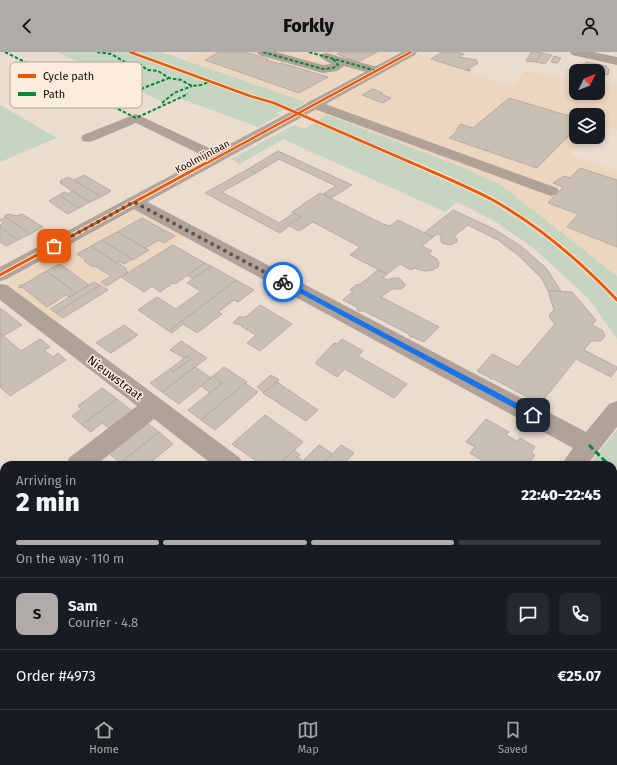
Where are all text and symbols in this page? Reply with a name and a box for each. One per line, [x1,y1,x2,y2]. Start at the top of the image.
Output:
icon: back [16,15,38,37]
text: Forkly [283,15,334,37]
icon: person [579,15,601,37]
legend [10,62,142,108]
north arrow [569,64,605,100]
map controls [569,64,605,144]
text: Cycle path [43,70,94,83]
text: Path [43,88,65,101]
button: layers [569,108,605,144]
street label: Koolmijnlaan [173,138,232,176]
pin [37,229,71,263]
icon: bag [43,235,65,257]
courier [263,262,303,302]
icon: bike [272,271,294,293]
street label: Nieuwstraat [85,353,146,404]
pin [516,398,550,432]
icon: home [522,404,544,426]
text: Arriving in [16,473,76,488]
text: 22:40–22:45 [521,486,601,504]
text: 2 min [16,487,80,518]
text: On the way · 110 m [16,551,124,566]
button: chat [507,593,549,635]
button: phone [559,593,601,635]
text: Sam [68,597,97,615]
text: S [33,605,41,623]
text: Courier · 4.8 [68,615,138,630]
text: Order #4973 [16,667,96,685]
text: €25.07 [558,667,601,685]
tab: Home [89,719,119,756]
tab: Map [297,719,319,756]
tab: Saved [498,719,528,756]

